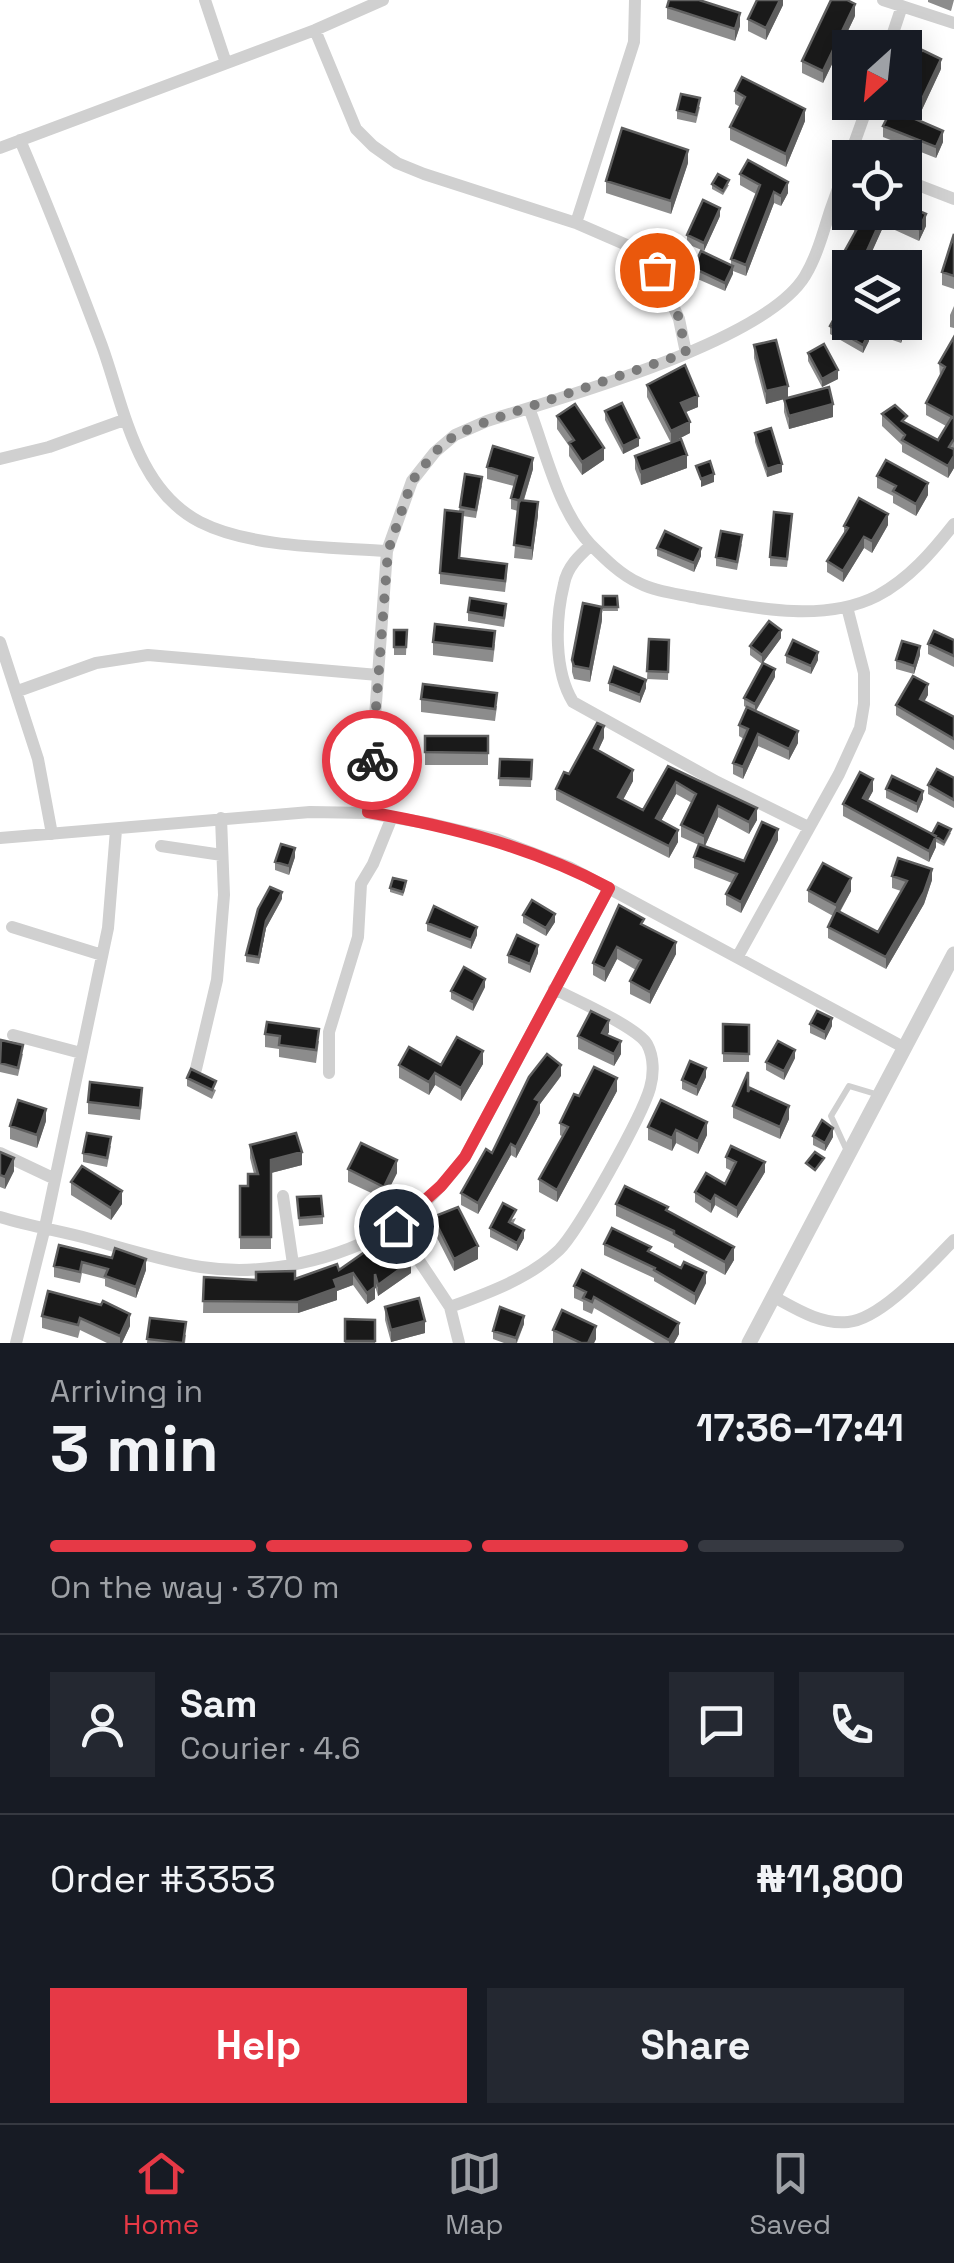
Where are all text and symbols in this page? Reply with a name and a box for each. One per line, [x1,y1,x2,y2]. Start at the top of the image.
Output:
north arrow [832,30,922,120]
map controls [832,30,922,340]
button: locate [832,140,922,230]
pin [615,228,700,313]
icon: bag [630,243,685,298]
button: layers [832,250,922,340]
courier [322,710,422,810]
icon: bike [345,733,400,788]
pin [354,1184,439,1269]
icon: home [369,1199,424,1254]
text: Arriving in [50,1371,203,1411]
text: 17:36–17:41 [696,1404,904,1452]
text: 3 min [50,1407,219,1490]
text: On the way · 370 m [50,1567,340,1607]
button: person [50,1672,155,1777]
button: chat [669,1672,774,1777]
button: phone [799,1672,904,1777]
text: Sam [180,1680,257,1728]
text: Courier · 4.6 [180,1728,361,1768]
text: Order #3353 [50,1855,276,1903]
text: ₦11,800 [756,1855,904,1903]
button: Help [50,1988,467,2103]
button: Share [487,1988,904,2103]
tab: Home [123,2146,199,2242]
tab: Map [445,2146,504,2242]
tab: Saved [749,2146,831,2242]

